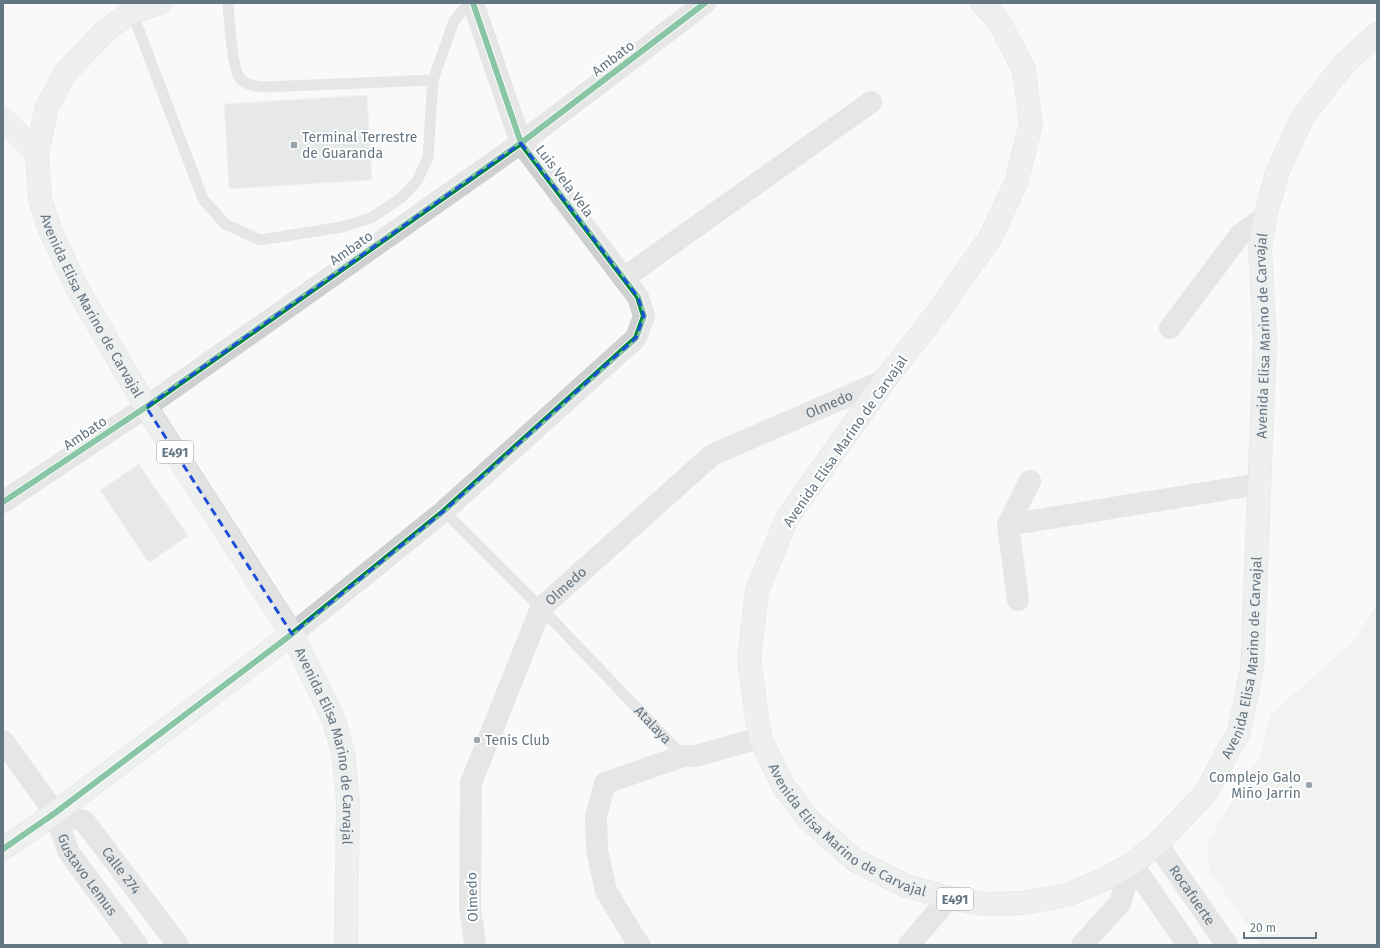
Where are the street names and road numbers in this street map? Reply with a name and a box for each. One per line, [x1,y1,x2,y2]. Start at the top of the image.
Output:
street label: Ambato [589,37,638,80]
street label: Luis Vela Vela [532,142,597,221]
street label: Avenida Elisa Marino de Carvajal [36,212,147,401]
street label: Ambato [326,227,376,269]
street label: Avenida Elisa Marino de Carvajal [1252,232,1274,439]
street label: Avenida Elisa Marino de Carvajal [780,352,911,530]
street label: Olmedo [803,387,856,422]
street label: Ambato [60,413,110,454]
road number: E491 [157,441,193,463]
street label: Avenida Elisa Marino de Carvajal [1218,556,1265,762]
street label: Olmedo [542,563,590,609]
street label: Avenida Elisa Marino de Carvajal [291,645,356,845]
street label: Atalaya [631,703,675,748]
street label: Avenida Elisa Marino de Carvajal [765,761,928,900]
street label: Gustavo Lemus [54,832,121,919]
street label: Calle 274 [98,844,145,898]
street label: Rocafuerte [1165,862,1219,928]
street label: Olmedo [463,872,482,922]
road number: E491 [937,888,973,910]

